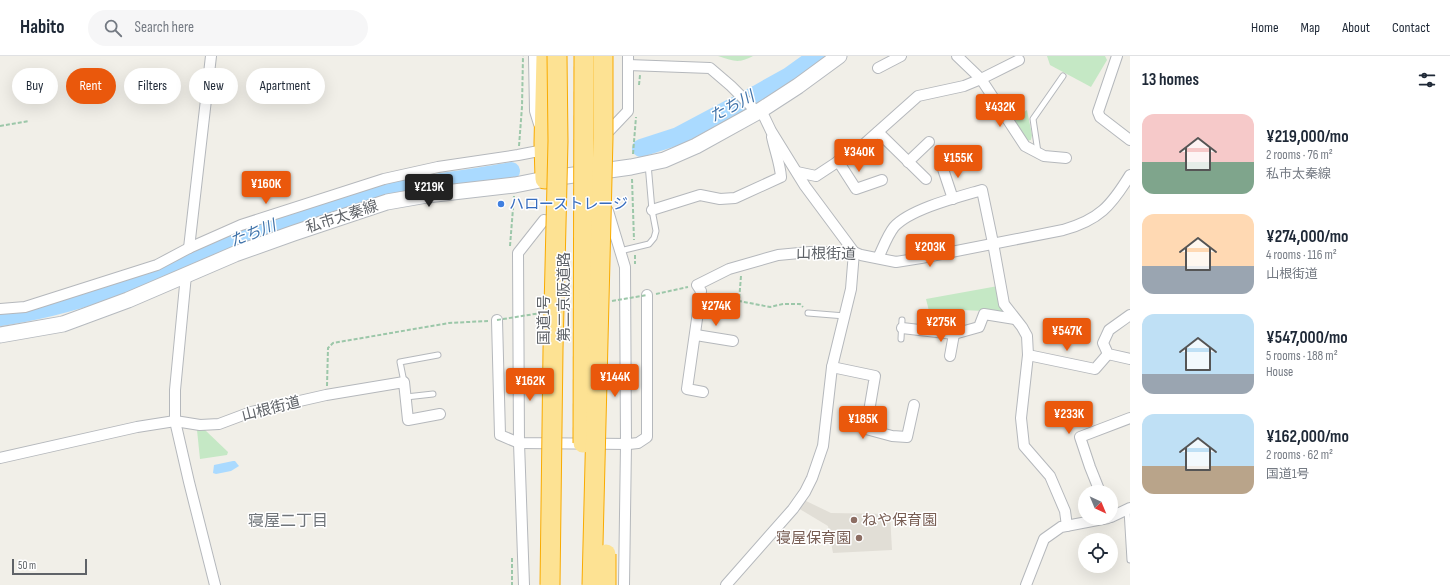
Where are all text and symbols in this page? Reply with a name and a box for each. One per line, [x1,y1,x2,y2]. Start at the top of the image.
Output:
search box [88,10,368,46]
text: Habito [20,16,64,39]
icon: search [102,17,124,39]
text: Search here [134,18,194,37]
text: Home [1251,19,1279,36]
text: Map [1301,19,1320,36]
text: About [1342,19,1370,36]
text: Contact [1392,19,1430,36]
chip: Buy [12,68,58,104]
chip: Rent [66,68,116,104]
chip: Filters [124,68,181,104]
chip: New [189,68,238,104]
chip: Apartment [246,68,325,104]
icon: filters [1416,69,1438,91]
text: 13 homes [1142,70,1199,90]
water label: たち川 [706,86,759,127]
pin: ¥432K [972,94,1028,128]
text: ¥432K [985,99,1015,115]
text: ¥219,000/mo [1266,127,1349,147]
icon: home [1174,130,1222,178]
pin: ¥340K [831,139,887,173]
text: ¥340K [843,144,875,160]
pin: ¥155K [930,145,986,179]
text: 2 rooms · 76 m² [1266,147,1333,163]
text: ¥155K [943,150,973,166]
text: 私市太秦線 [1266,166,1331,182]
pin: ¥160K [238,171,294,205]
pin: ¥219K [401,174,457,208]
text: ¥160K [251,176,281,192]
text: ¥219K [414,179,444,195]
place label: ハローストレージ [509,195,628,214]
street label: 私市太秦線 [303,196,381,238]
marker: ハローストレージ [496,199,506,209]
water label: たち川 [227,216,281,251]
text: ¥274,000/mo [1266,227,1348,247]
icon: home [1174,230,1222,278]
pin: ¥203K [902,234,958,268]
text: ¥203K [915,239,945,255]
street label: 山根街道 [796,244,856,264]
text: 4 rooms · 116 m² [1266,247,1337,263]
street label: 第二京阪道路 [555,252,574,342]
text: 山根街道 [1266,266,1318,282]
pin: ¥274K [688,293,744,327]
street label: 国道1号 [535,295,554,345]
text: ¥274K [701,298,731,314]
pin: ¥275K [913,309,969,343]
text: ¥275K [926,314,956,330]
pin: ¥547K [1039,318,1095,352]
text: ¥547K [1052,323,1082,339]
text: ¥547,000/mo [1266,328,1348,348]
icon: home [1174,330,1222,378]
text: 5 rooms · 188 m² [1266,348,1338,364]
pin: ¥144K [587,364,643,398]
text: House [1266,364,1293,380]
pin: ¥162K [502,368,558,402]
text: ¥144K [600,369,630,385]
text: ¥162K [515,373,545,389]
street label: 山根街道 [240,393,302,425]
pin: ¥233K [1041,401,1097,435]
pin: ¥185K [835,406,891,440]
text: ¥233K [1054,406,1084,422]
text: ¥185K [848,411,878,427]
text: ¥162,000/mo [1266,427,1349,447]
icon: home [1174,430,1222,478]
text: 2 rooms · 62 m² [1266,447,1333,463]
text: 国道1号 [1266,466,1310,482]
north arrow [1078,485,1118,525]
map controls [1078,485,1118,573]
place label: ねや保育園 [862,511,937,530]
district label: 寝屋二丁目 [248,512,328,531]
marker: ねや保育園 [849,515,859,525]
place label: 寝屋保育園 [776,529,851,548]
marker: 寝屋保育園 [854,533,864,543]
button: locate [1078,533,1118,573]
scale bar [12,557,87,576]
text: 50 m [18,559,36,572]

